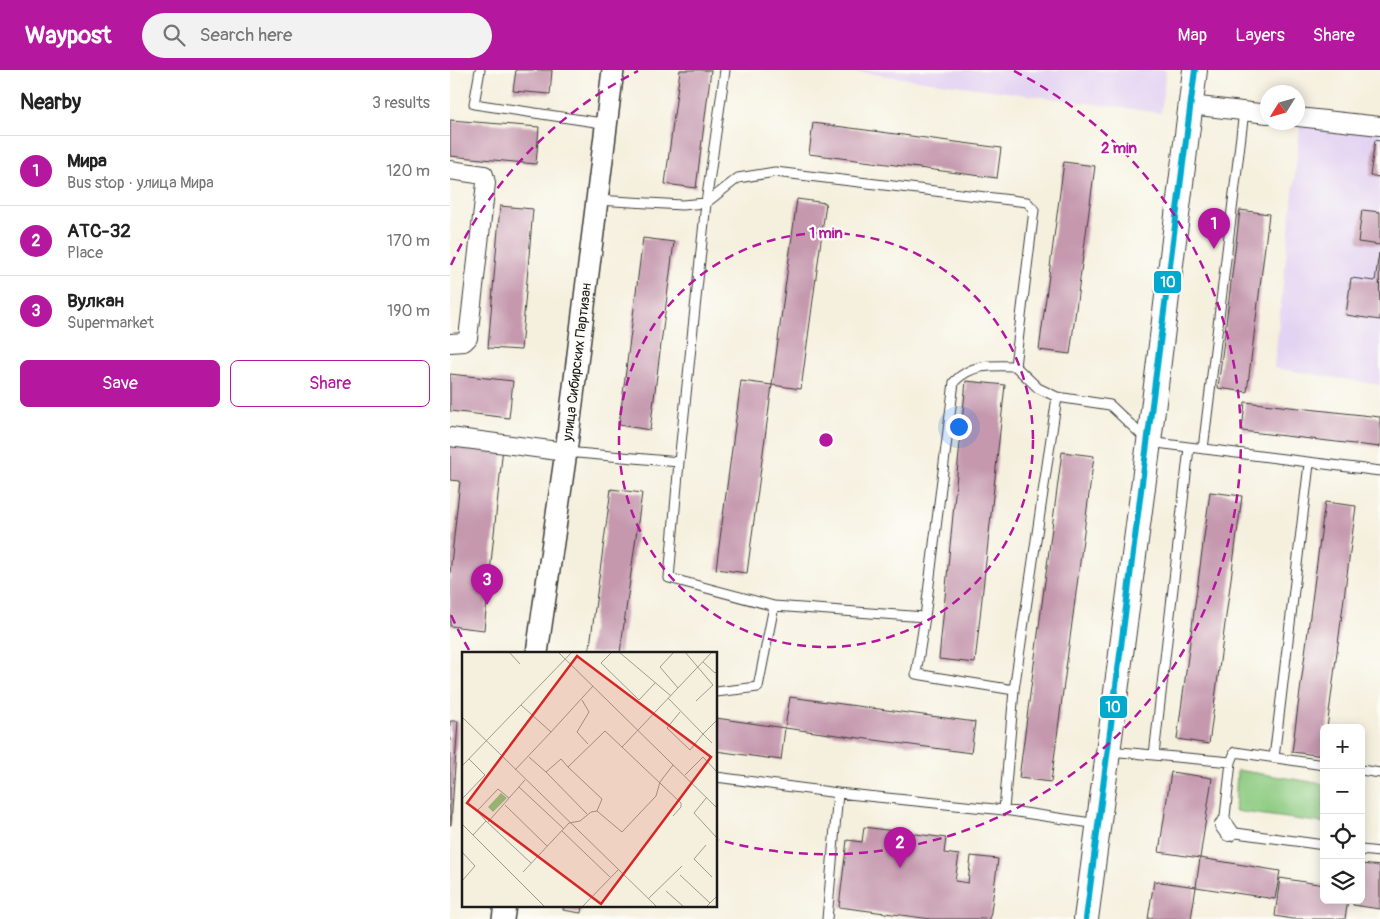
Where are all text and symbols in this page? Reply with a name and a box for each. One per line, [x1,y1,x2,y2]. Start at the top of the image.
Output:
search box [142,13,492,58]
text: Waypost [25,21,112,50]
icon: search [160,21,188,49]
text: Search here [200,23,292,47]
text: Map [1178,24,1207,47]
text: Layers [1235,24,1285,47]
text: Share [1313,24,1355,47]
north arrow [1260,85,1305,130]
text: Nearby [20,89,81,116]
text: 3 results [372,93,430,113]
text: 2 min [1101,139,1137,158]
text: Мира [67,149,107,173]
text: 1 [33,161,39,181]
text: 120 m [386,161,430,181]
text: Bus stop · улица Мира [67,173,214,193]
pin: 1 [1198,208,1230,249]
text: АТС-32 [67,219,131,243]
text: 1 min [809,224,843,243]
text: 2 [32,231,40,251]
text: 170 m [387,231,430,251]
text: Place [67,243,103,263]
line badge: 10 [1153,270,1182,294]
text: 10 [1160,274,1176,291]
street label: улица Сибирских Партизан [559,282,595,443]
text: Вулкан [67,289,124,313]
text: 3 [32,301,40,321]
text: 190 m [387,301,430,321]
text: Supermarket [67,313,154,333]
button: Save [20,360,220,407]
button: Share [230,360,430,407]
your location [946,414,972,440]
centre of rings [817,431,835,449]
pin: 3 [471,564,503,605]
inset map [462,652,718,906]
line badge: 10 [1099,695,1128,719]
text: 10 [1105,699,1121,716]
map controls [1320,724,1365,904]
button: + [1320,724,1365,769]
button: − [1320,769,1365,814]
button: locate [1320,814,1365,859]
pin: 2 [884,827,916,868]
button: layers [1320,859,1365,904]

